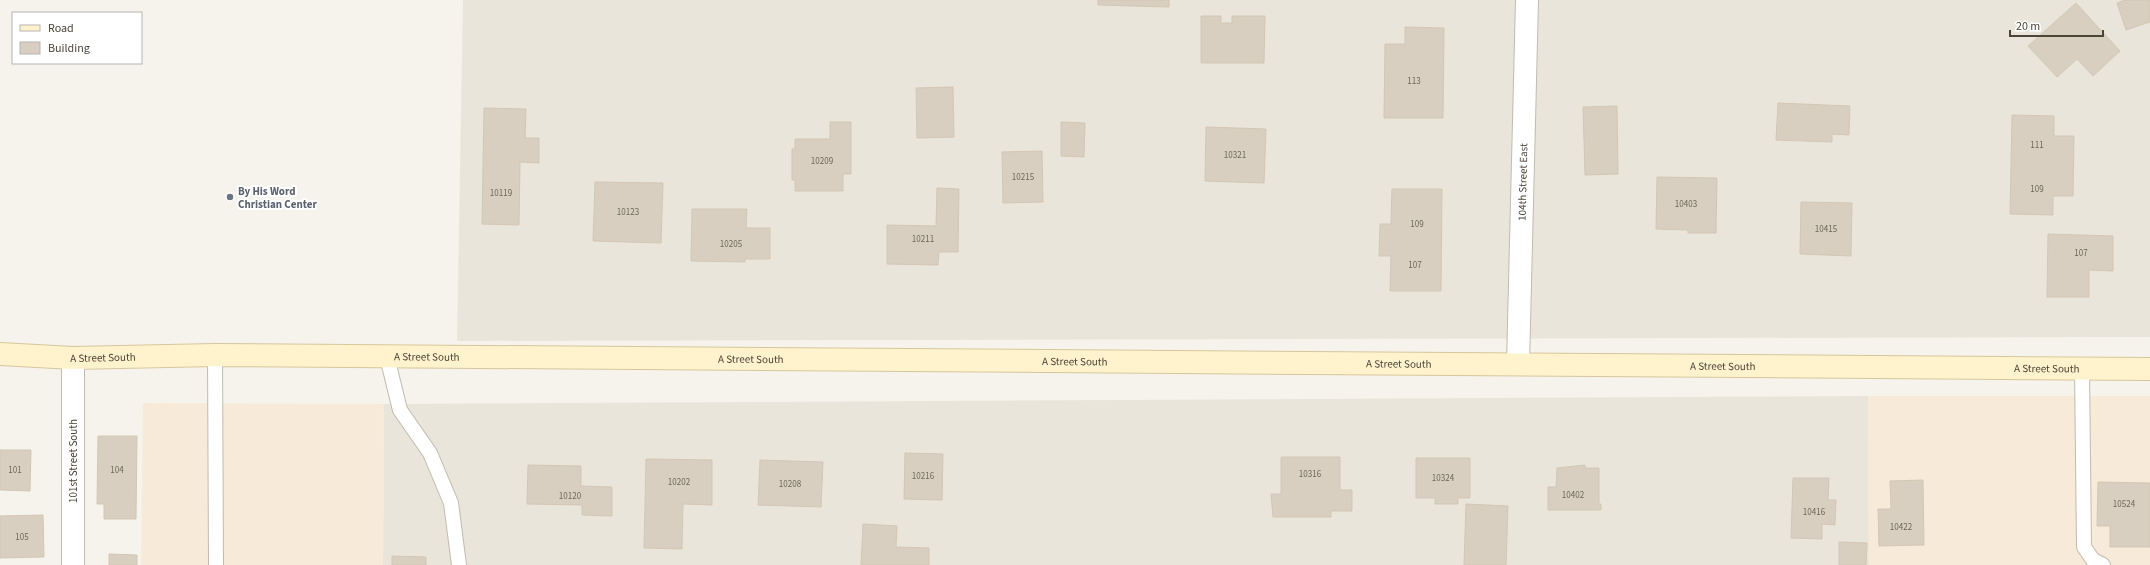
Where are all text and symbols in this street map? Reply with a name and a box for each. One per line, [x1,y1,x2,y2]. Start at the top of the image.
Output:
legend [12,12,142,64]
scale bar [2010,12,2103,38]
text: 20 m [2016,18,2040,35]
text: Road [48,20,74,37]
text: Building [48,40,90,57]
house number: 113 [1407,75,1421,88]
house number: 111 [2030,139,2044,152]
street label: 104th Street East [1514,143,1531,221]
house number: 10321 [1224,149,1246,162]
house number: 10209 [811,155,834,168]
house number: 10215 [1012,171,1035,184]
house number: 109 [2030,183,2044,196]
place label: By His Word Christian Center [238,184,317,212]
house number: 10119 [490,187,513,200]
marker: By His Word Christian Center [225,192,235,202]
house number: 10403 [1675,198,1698,211]
house number: 10123 [617,206,640,219]
house number: 109 [1410,218,1424,231]
house number: 10415 [1815,223,1838,236]
house number: 10211 [912,233,934,246]
house number: 10205 [720,238,743,251]
house number: 107 [2074,247,2088,260]
house number: 107 [1408,259,1422,272]
street label: A Street South [70,349,136,366]
street label: A Street South [394,349,460,364]
street label: A Street South [718,351,784,367]
street label: A Street South [1042,353,1108,369]
street label: A Street South [1366,356,1432,371]
street label: A Street South [1690,358,1756,374]
street label: A Street South [2014,361,2080,376]
street label: 101st Street South [66,419,81,503]
house number: 101 [8,464,22,477]
house number: 104 [110,464,124,477]
house number: 10316 [1299,468,1322,481]
house number: 10216 [912,470,935,483]
house number: 10324 [1432,472,1455,485]
house number: 10202 [668,476,691,489]
house number: 10208 [779,478,802,491]
house number: 10402 [1562,489,1585,502]
house number: 10120 [559,490,582,503]
house number: 10524 [2113,498,2136,511]
house number: 10416 [1803,506,1826,519]
house number: 10422 [1890,521,1913,534]
house number: 105 [15,531,29,544]

